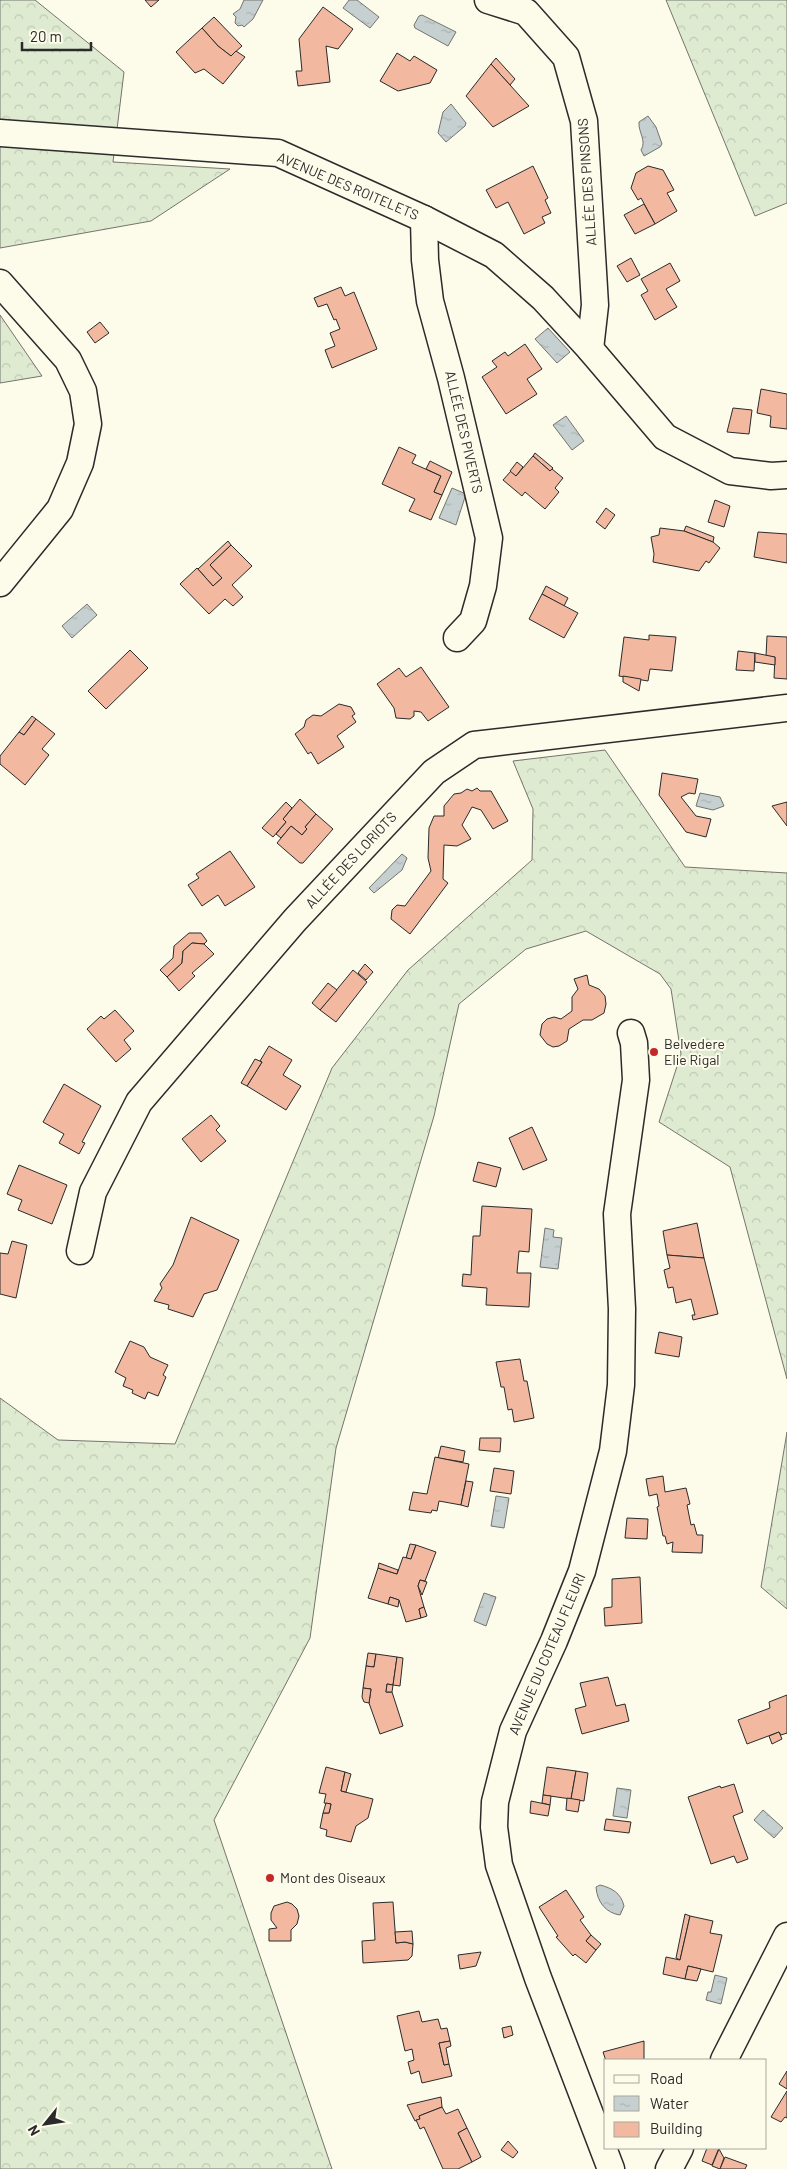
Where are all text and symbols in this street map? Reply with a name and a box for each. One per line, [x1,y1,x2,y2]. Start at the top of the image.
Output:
scale bar [22,20,91,52]
text: 20 m [30,27,62,45]
street label: ALLÉE DES PINSONS [574,118,599,247]
street label: AVENUE DES ROITELETS [275,148,422,223]
street label: ALLÉE DES PIVERTS [442,369,487,495]
street label: ALLÉE DES LORIOTS [302,808,400,911]
place label: Belvedere Elie Rigal [664,1035,725,1068]
marker: Belvedere Elie Rigal [648,1046,660,1058]
street label: AVENUE DU COTEAU FLEURI [505,1570,588,1737]
place label: Mont des Oiseaux [280,1869,386,1886]
marker: Mont des Oiseaux [264,1872,276,1884]
legend [604,2059,767,2149]
text: Road [650,2069,683,2087]
text: Water [650,2094,689,2112]
north arrow [20,2099,70,2149]
text: Building [650,2119,703,2137]
text: N [24,2122,43,2139]

